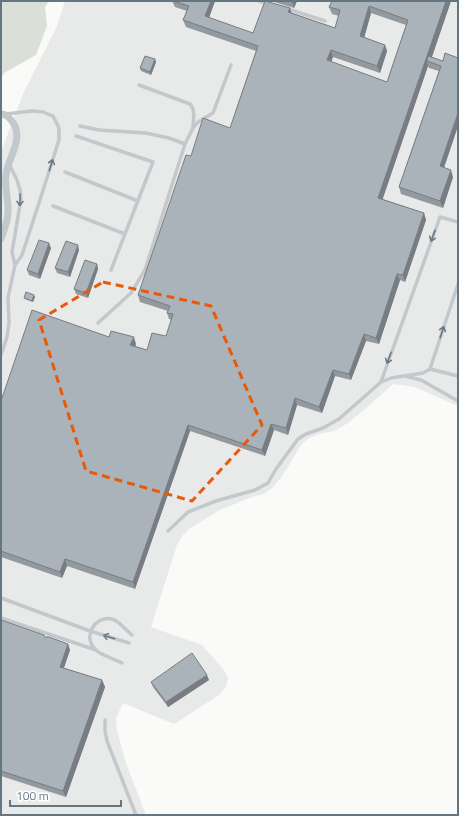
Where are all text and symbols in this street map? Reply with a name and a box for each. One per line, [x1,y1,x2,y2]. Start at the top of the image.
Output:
one-way arrow [48,159,55,172]
one-way arrow [17,193,24,206]
one-way arrow [429,230,437,242]
one-way arrow [439,326,447,338]
one-way arrow [385,352,393,364]
one-way arrow [103,633,116,640]
scale bar [10,782,121,808]
text: 100 m [16,786,49,805]

